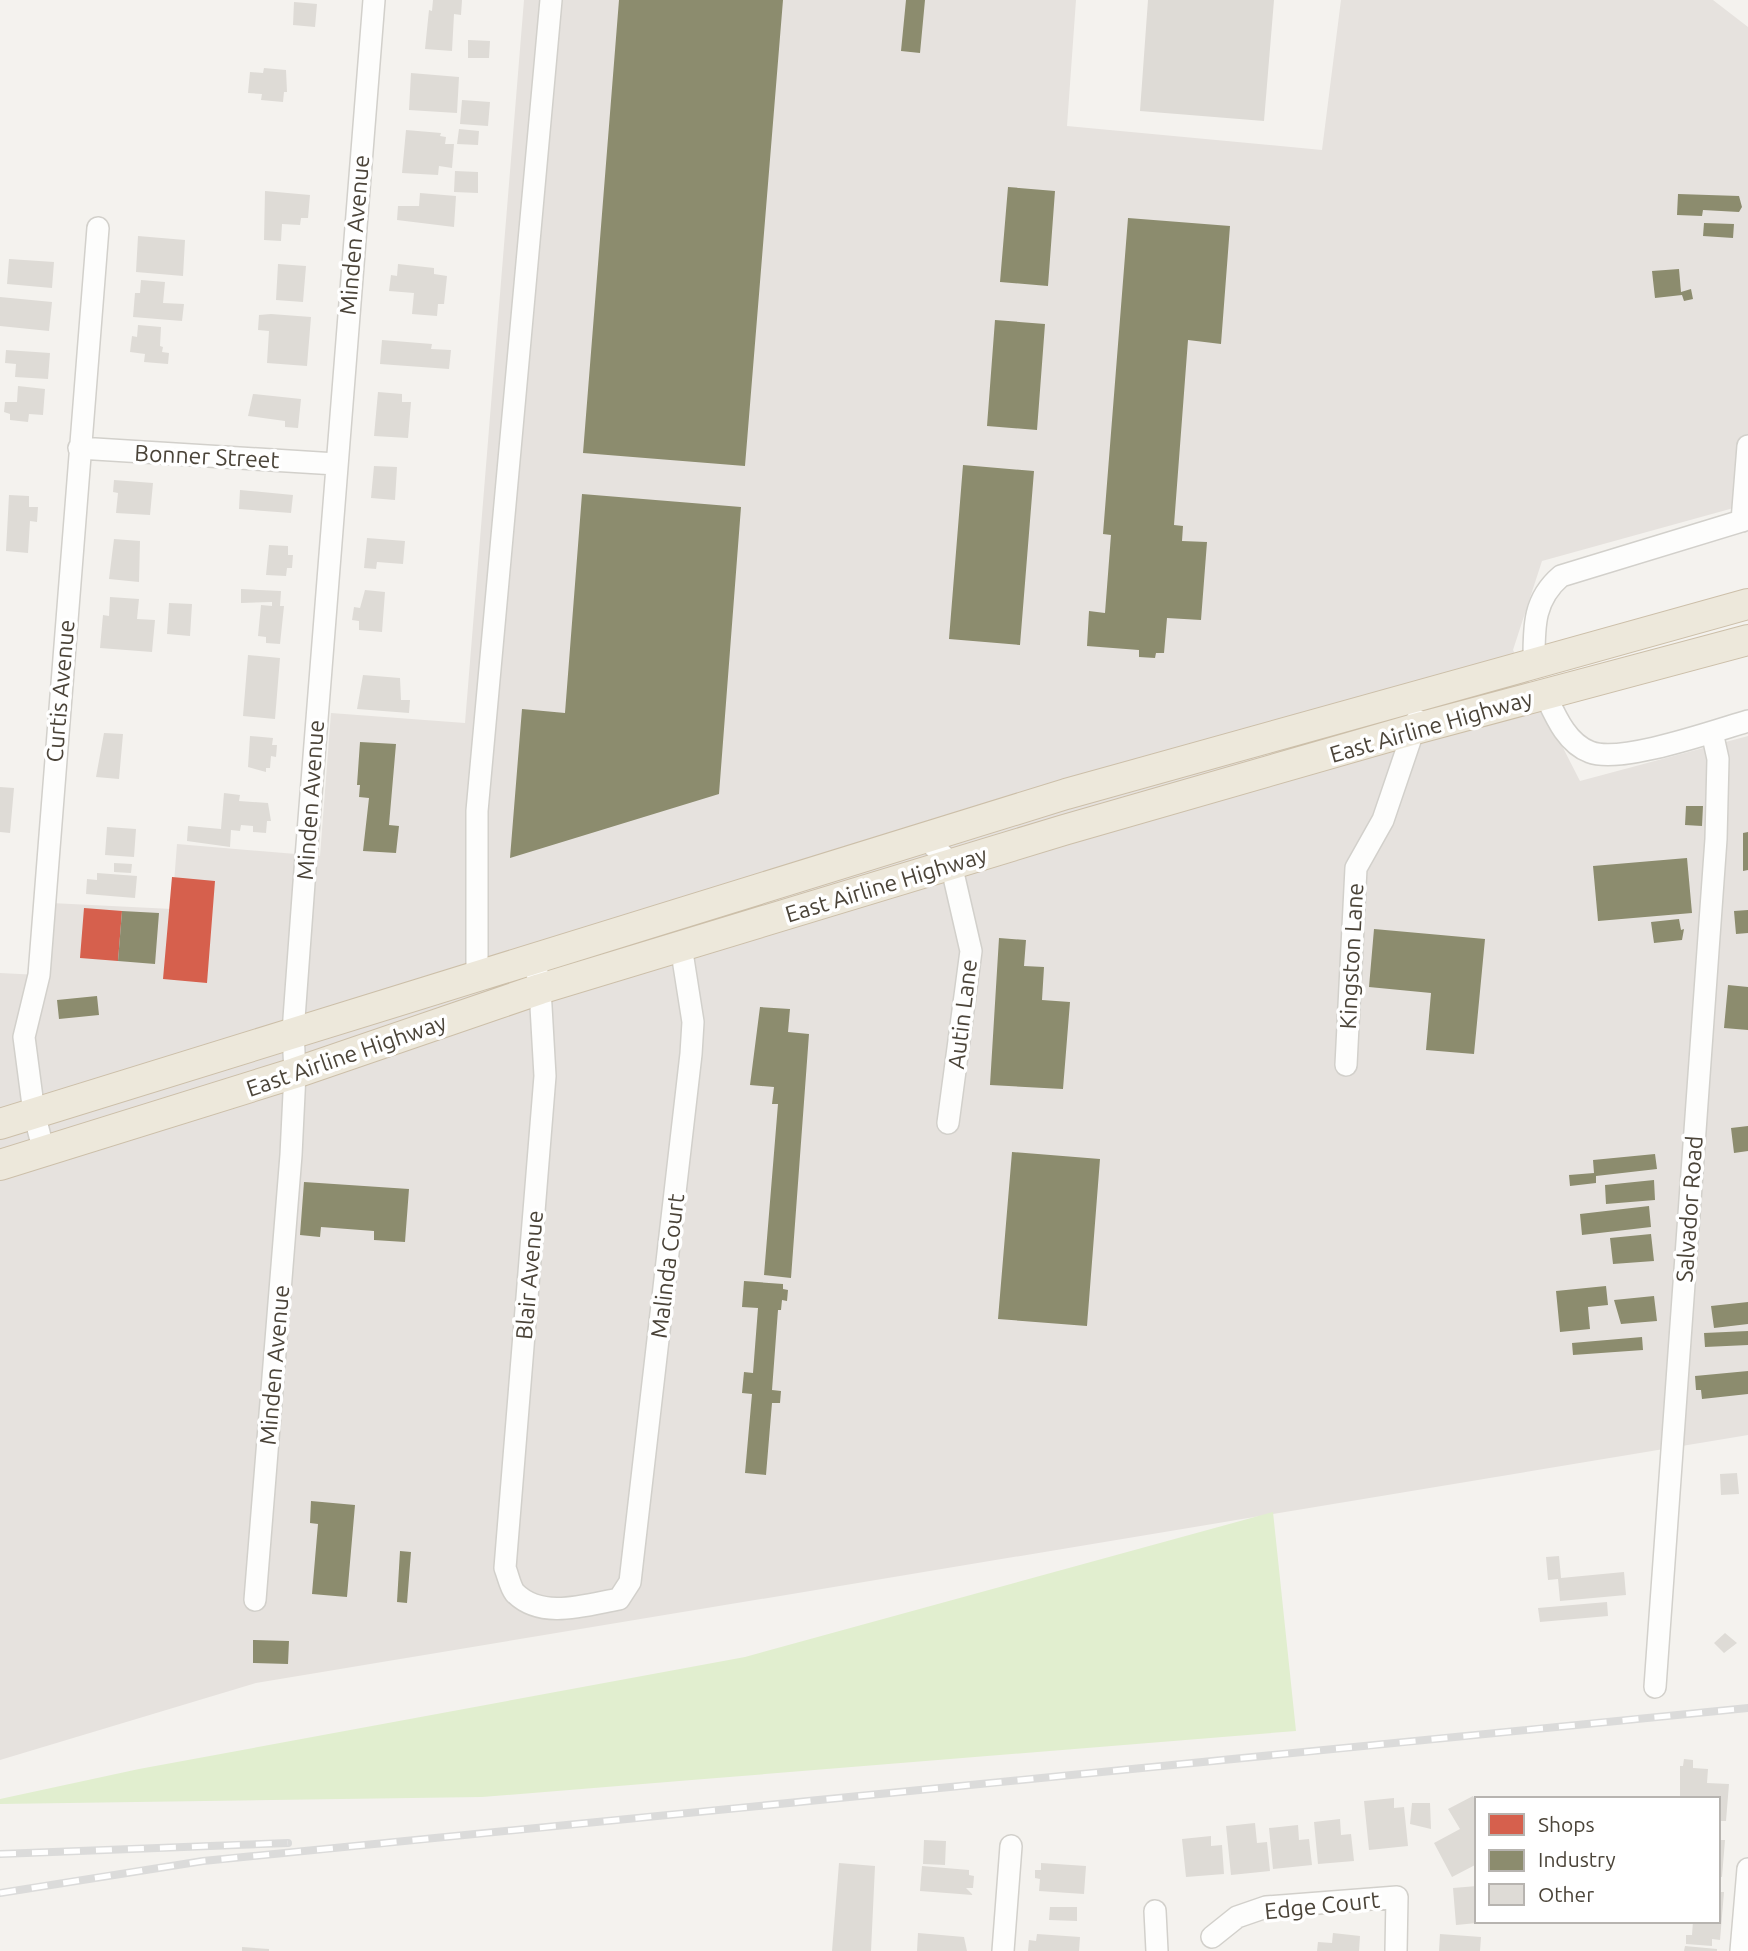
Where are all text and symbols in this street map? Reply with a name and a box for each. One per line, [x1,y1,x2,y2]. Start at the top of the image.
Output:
street label: Minden Avenue [335,154,373,316]
street label: Bonner Street [134,440,280,472]
street label: Curtis Avenue [41,619,79,763]
street label: East Airline Highway [1327,685,1535,767]
street label: Minden Avenue [292,719,328,881]
street label: East Airline Highway [782,841,990,927]
street label: Kingston Lane [1335,882,1367,1030]
street label: Autin Lane [943,958,981,1070]
street label: East Airline Highway [243,1009,449,1101]
street label: Salvador Road [1671,1135,1707,1283]
street label: Malinda Court [646,1192,688,1340]
street label: Blair Avenue [511,1209,547,1341]
street label: Minden Avenue [255,1284,293,1446]
legend [1475,1797,1720,1923]
text: Shops [1538,1812,1595,1836]
text: Industry [1538,1847,1616,1871]
text: Other [1538,1882,1594,1906]
street label: Edge Court [1263,1887,1381,1923]

